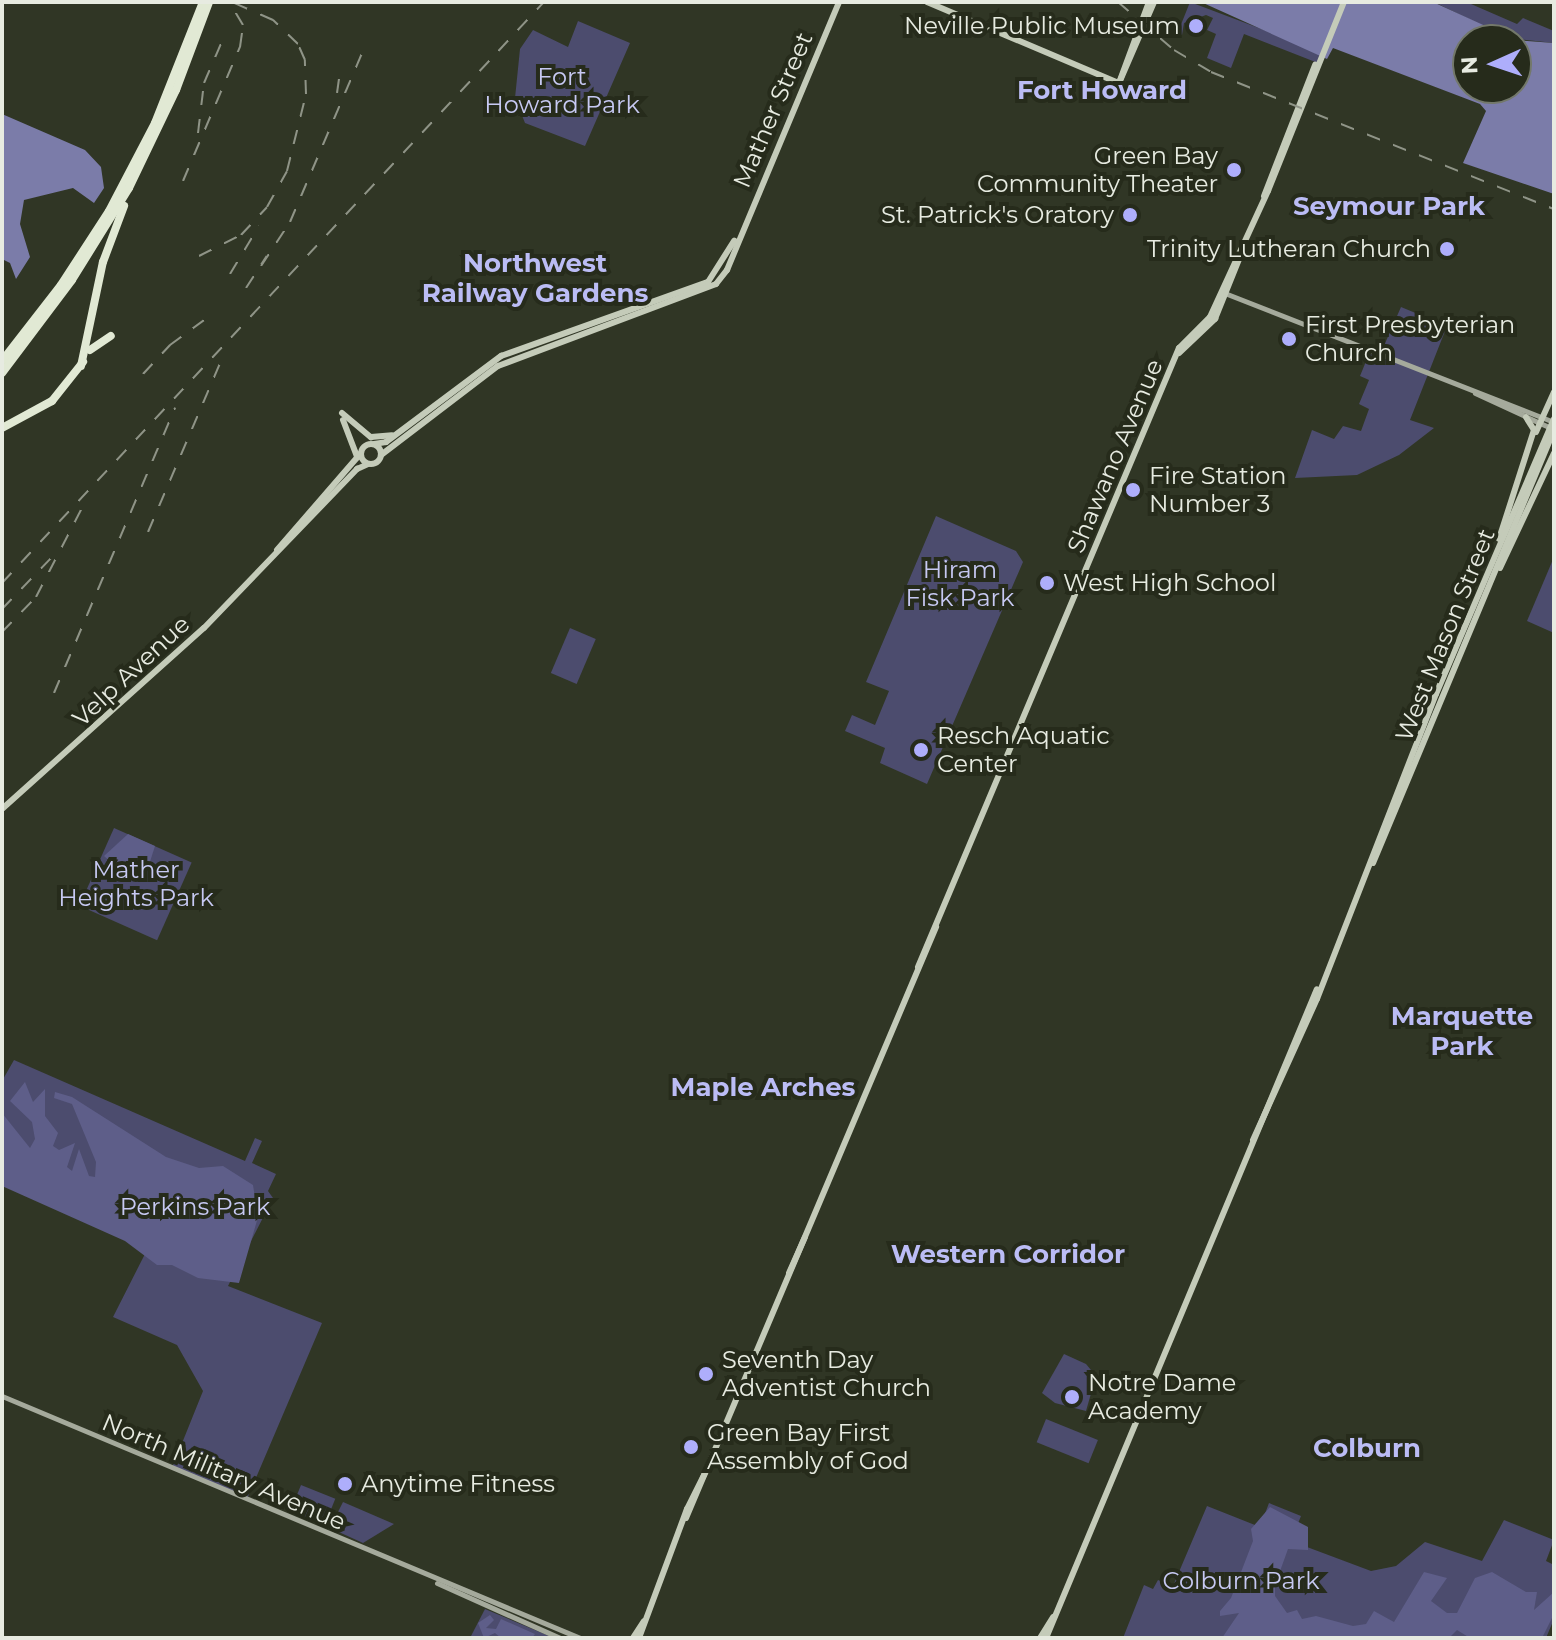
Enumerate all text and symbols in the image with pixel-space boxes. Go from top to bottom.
place label: Neville Public Museum [904,12,1180,40]
marker: Neville Public Museum [1187,17,1205,35]
north arrow [1452,24,1532,104]
street label: Mather Street [727,28,819,192]
text: N [1456,56,1483,75]
park label: Fort Howard Park [484,63,640,119]
district label: Fort Howard [1017,75,1187,107]
place label: Green Bay Community Theater [977,142,1218,198]
marker: Green Bay Community Theater [1225,161,1243,179]
district label: Seymour Park [1293,191,1485,223]
place label: St. Patrick's Oratory [881,201,1114,229]
marker: St. Patrick's Oratory [1121,206,1139,224]
place label: Trinity Lutheran Church [1147,235,1431,263]
marker: Trinity Lutheran Church [1438,240,1456,258]
district label: Northwest Railway Gardens [422,248,648,310]
place label: First Presbyterian Church [1305,311,1515,367]
marker: First Presbyterian Church [1280,330,1298,348]
street label: Shawano Avenue [1061,355,1169,557]
place label: Fire Station Number 3 [1149,462,1286,518]
marker: Fire Station Number 3 [1124,481,1142,499]
street label: West Mason Street [1389,525,1501,745]
park label: Hiram Fisk Park [906,556,1014,612]
place label: West High School [1063,569,1276,597]
marker: West High School [1038,574,1056,592]
street label: Velp Avenue [67,609,195,733]
place label: Resch Aquatic Center [937,722,1110,778]
marker: Resch Aquatic Center [912,741,930,759]
park label: Mather Heights Park [58,856,214,912]
district label: Marquette Park [1391,1001,1533,1062]
district label: Maple Arches [671,1072,855,1104]
park label: Perkins Park [120,1193,270,1221]
district label: Western Corridor [891,1239,1125,1271]
place label: Seventh Day Adventist Church [722,1346,931,1402]
marker: Seventh Day Adventist Church [697,1365,715,1383]
place label: Notre Dame Academy [1088,1369,1236,1425]
marker: Notre Dame Academy [1063,1388,1081,1406]
street label: North Military Avenue [98,1408,350,1536]
place label: Green Bay First Assembly of God [707,1419,909,1475]
district label: Colburn [1313,1433,1421,1465]
marker: Green Bay First Assembly of God [682,1438,700,1456]
place label: Anytime Fitness [361,1470,555,1498]
marker: Anytime Fitness [336,1475,354,1493]
park label: Colburn Park [1162,1567,1320,1595]

